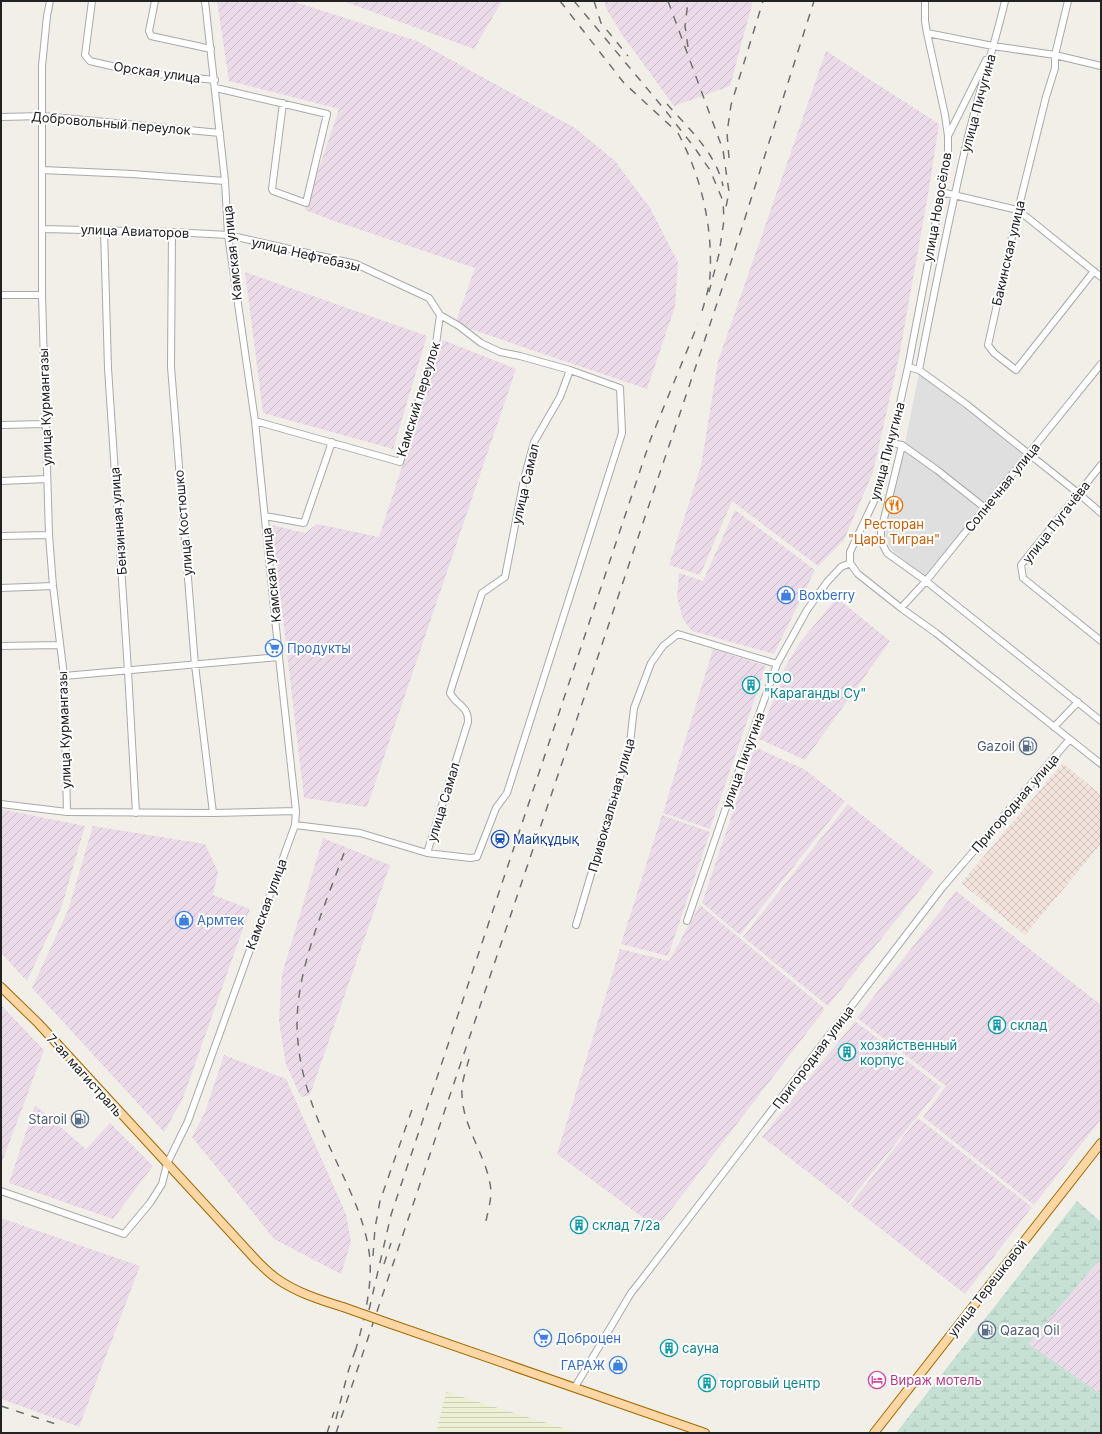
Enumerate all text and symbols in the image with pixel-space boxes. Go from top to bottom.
street label: улица Пичугина [957,52,999,154]
street label: Орская улица [113,58,201,86]
street label: Добровольный переулок [31,108,191,138]
street label: улица Новосёлов [919,151,955,263]
street label: Бакинская улица [988,199,1028,307]
street label: Камская улица [219,205,245,301]
street label: улица Авиаторов [80,221,190,241]
street label: улица Нефтебазы [250,234,362,274]
street label: Камский переулок [393,340,443,458]
street label: улица Курмангазы [35,348,55,466]
street label: улица Пичугина [866,400,908,502]
street label: Солнечная улица [961,439,1043,535]
street label: улица Самал [508,442,542,526]
street label: Бензинная улица [106,466,130,576]
street label: улица Костюшко [170,469,196,577]
street label: улица Пугачёва [1019,478,1093,566]
restaurant icon: Ресторан "Царь Тигран" [884,495,904,515]
place label: Ресторан "Царь Тигран" [848,516,940,547]
street label: Камская улица [258,527,284,623]
shop icon: Boxberry [776,585,796,605]
place label: Boxberry [799,587,855,603]
supermarket icon: Продукты [264,638,284,658]
place label: Продукты [287,640,351,656]
place label: ТОО "Караганды Су" [764,670,866,701]
street label: улица Курмангазы [54,671,74,789]
building icon: ТОО "Караганды Су" [741,675,761,695]
street label: улица Пичугина [718,710,768,810]
street label: Привокзальная улица [584,736,638,874]
fuel station icon: Gazoil [1018,736,1038,756]
place label: Gazoil [977,738,1015,754]
street label: Пригородная улица [968,750,1062,856]
street label: улица Самал [423,760,463,844]
station icon: Майқұдық [490,829,510,849]
place label: Майқұдық [513,831,579,847]
street label: Камская улица [242,856,290,952]
shop icon: Армтек [174,910,194,930]
place label: Армтек [197,912,244,928]
street label: Пригородная улица [769,1002,857,1112]
building icon: склад [987,1015,1007,1035]
place label: склад [1010,1017,1047,1033]
street label: 7-ая магистраль [44,1030,126,1120]
place label: хозяйственный корпус [860,1037,957,1068]
building icon: хозяйственный корпус [837,1042,857,1062]
fuel station icon: Staroil [70,1109,90,1129]
place label: Staroil [28,1111,67,1127]
building icon: склад 7/2а [569,1215,589,1235]
place label: склад 7/2а [592,1217,660,1233]
street label: улица Терешковой [944,1236,1030,1340]
fuel station icon: Qazaq Oil [977,1320,997,1340]
place label: Qazaq Oil [1000,1322,1060,1338]
supermarket icon: Доброцен [533,1328,553,1348]
place label: Доброцен [556,1330,621,1346]
building icon: сауна [659,1338,679,1358]
place label: сауна [682,1340,719,1356]
shop icon: ГАРАЖ [608,1355,628,1375]
place label: ГАРАЖ [561,1357,606,1373]
hotel icon: Вираж мотель [867,1370,887,1390]
place label: Вираж мотель [890,1372,982,1388]
building icon: торговый центр [697,1373,717,1393]
place label: торговый центр [720,1375,820,1391]

